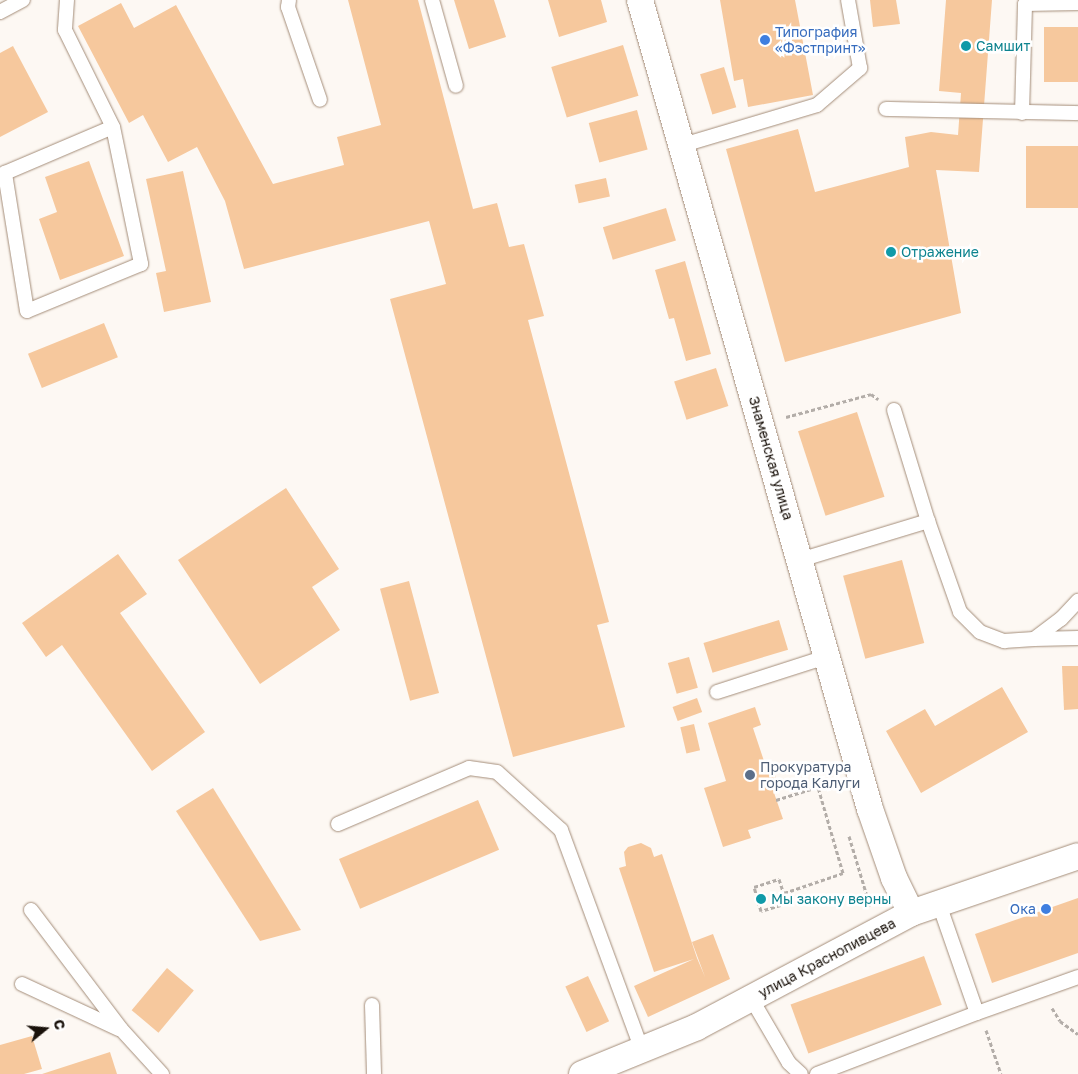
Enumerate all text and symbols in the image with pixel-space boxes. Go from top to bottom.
place label: Типография «Фэстпринт» [775,24,866,56]
marker: Типография «Фэстпринт» [759,34,771,46]
place label: Самшит [976,38,1030,54]
marker: Самшит [960,40,972,52]
place label: Отражение [901,244,979,260]
marker: Отражение [885,246,897,258]
street label: Знаменская улица [745,394,797,522]
place label: Прокуратура города Калуги [760,759,860,792]
marker: Прокуратура города Калуги [744,769,756,781]
place label: Мы закону верны [771,891,891,907]
marker: Мы закону верны [755,893,767,905]
place label: Ока [1010,901,1036,917]
marker: Ока [1040,903,1052,915]
street label: улица Краснопивцева [756,915,898,1001]
north arrow [20,1004,70,1054]
text: С [50,1017,69,1032]

